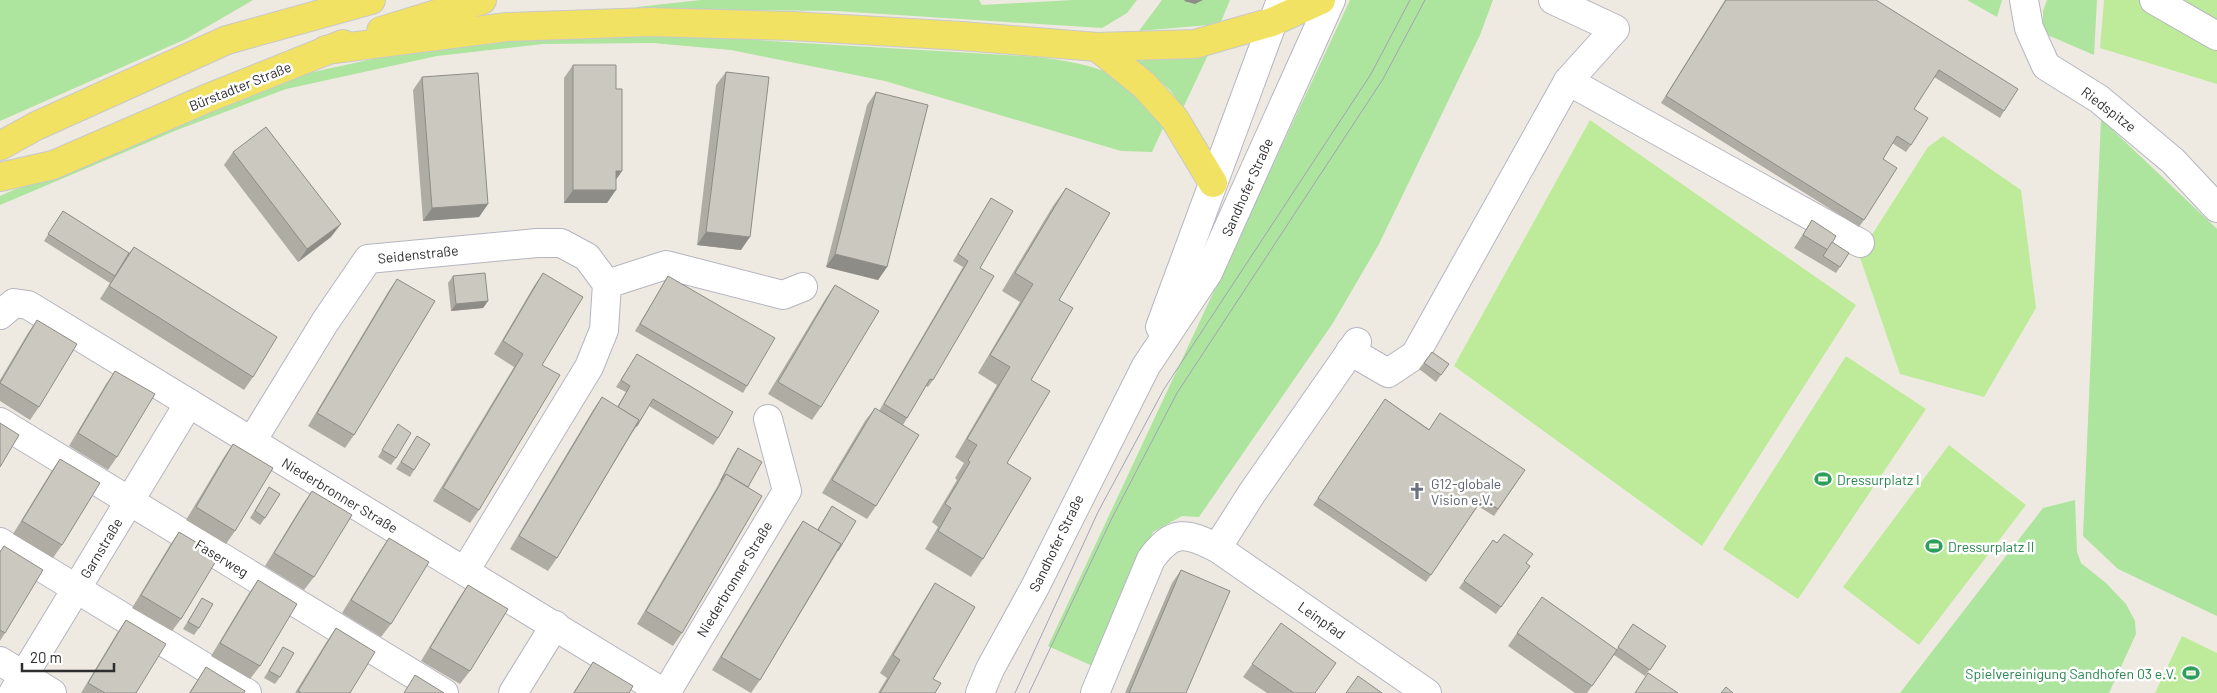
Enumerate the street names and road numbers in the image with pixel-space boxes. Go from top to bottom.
street label: Bürstadter Straße [186,58,294,114]
street label: Riedspitze [2078,83,2140,135]
street label: Sandhofer Straße [1218,135,1276,239]
street label: Seidenstraße [377,241,459,267]
street label: Niederbronner Straße [279,454,401,536]
street label: Sandhofer Straße [1025,492,1087,594]
street label: Garnstraße [76,515,126,581]
street label: Niederbronner Straße [693,518,775,640]
street label: Faserweg [192,535,252,581]
street label: Leinpfad [1295,598,1349,642]

